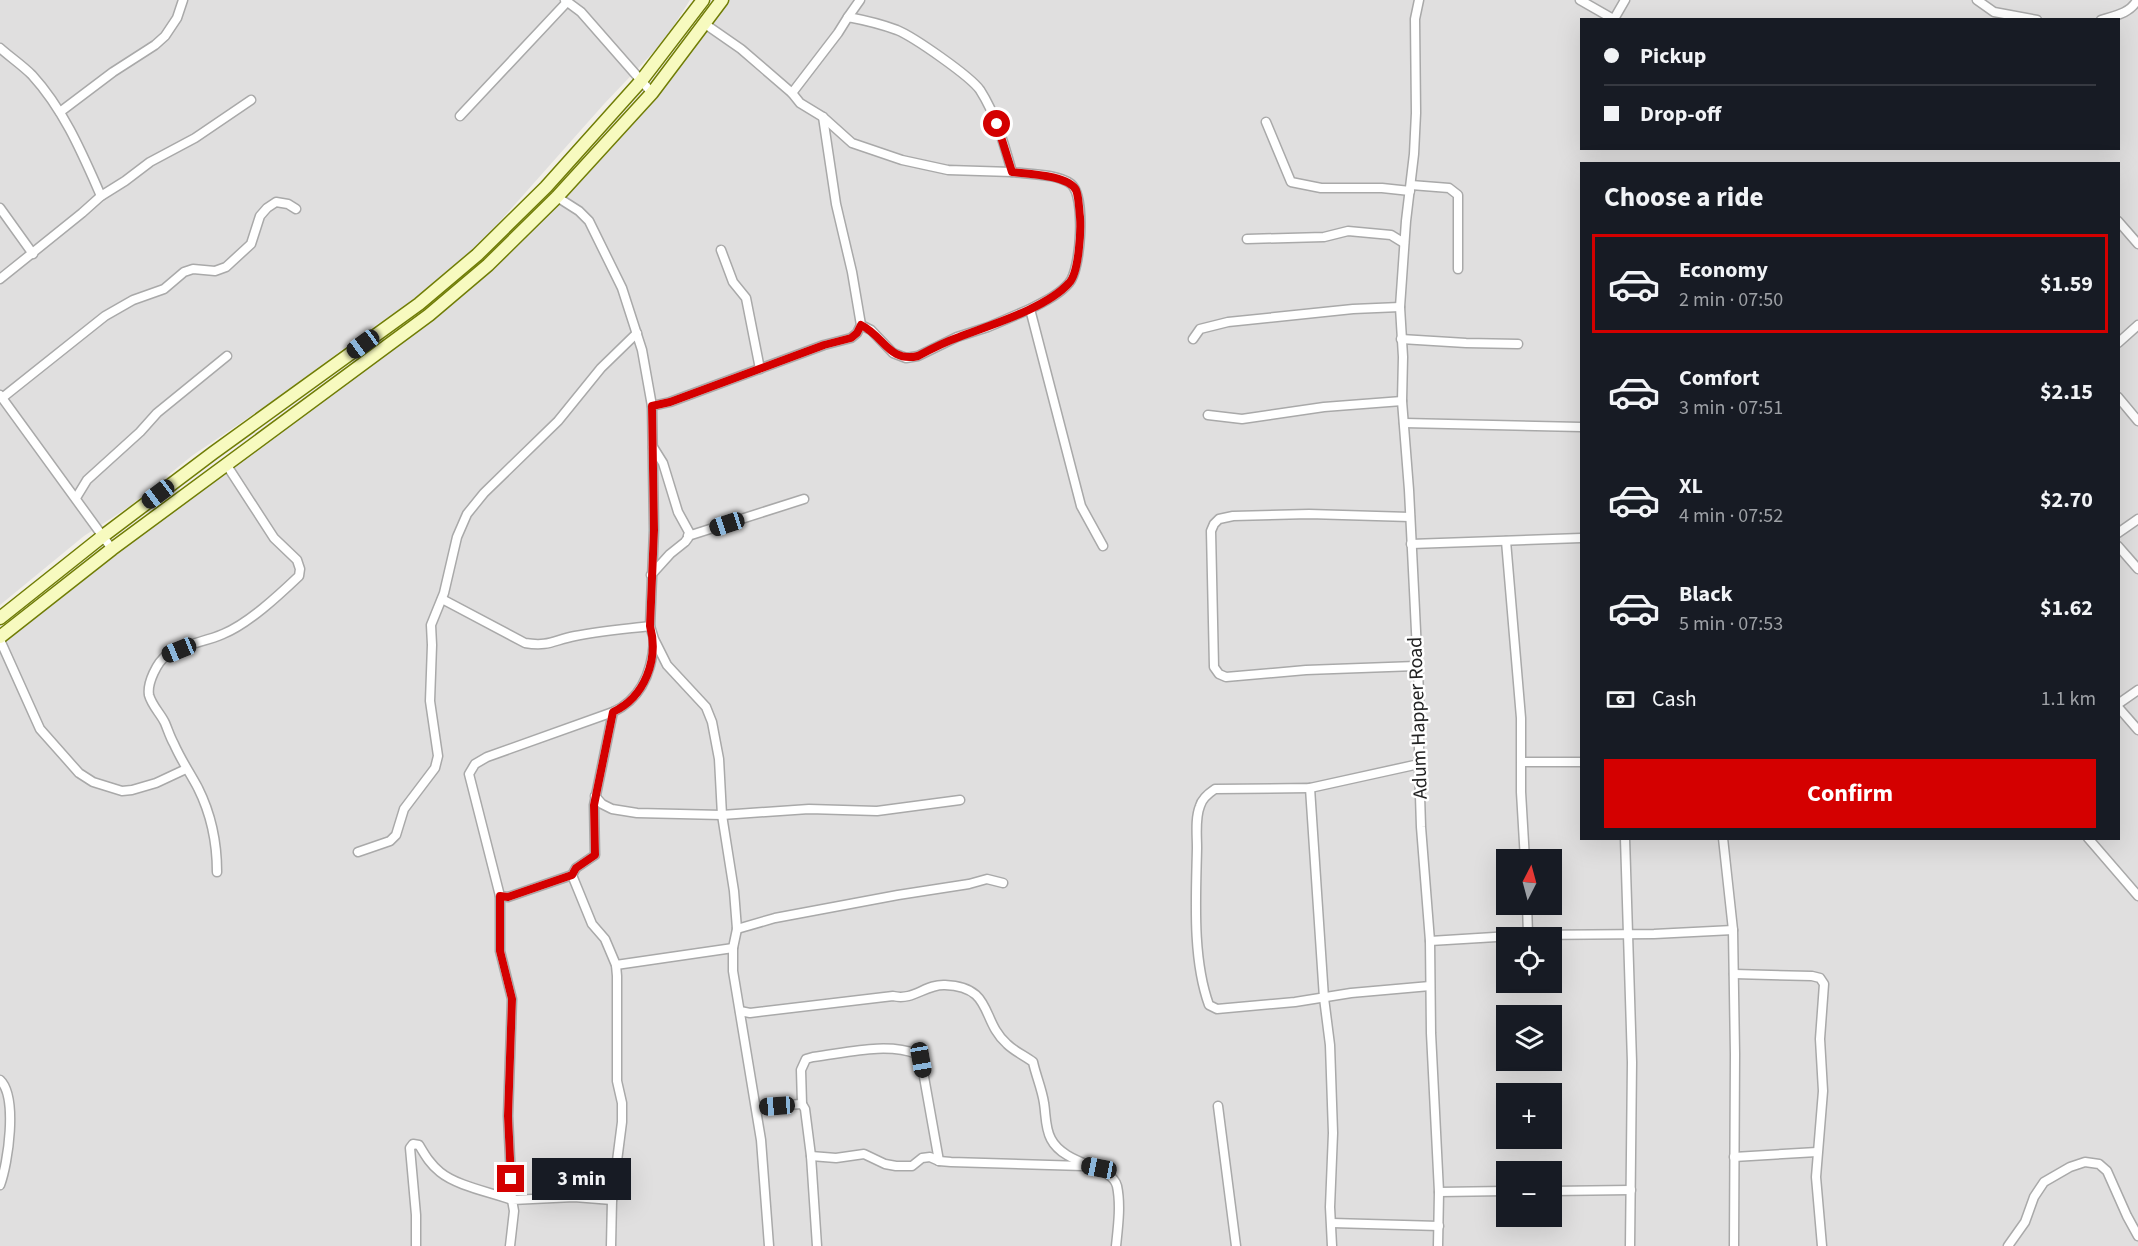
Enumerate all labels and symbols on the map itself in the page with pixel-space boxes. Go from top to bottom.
route start [983,110,1010,137]
car [343,326,383,362]
car [138,476,178,512]
car [707,510,747,538]
car [159,635,199,665]
street label: Adum Happer Road [1401,636,1435,800]
north arrow [1496,849,1562,915]
car [909,1041,933,1079]
car [758,1096,796,1116]
car [1080,1156,1118,1180]
callout: 3 min [532,1158,631,1200]
route end [497,1165,524,1192]

